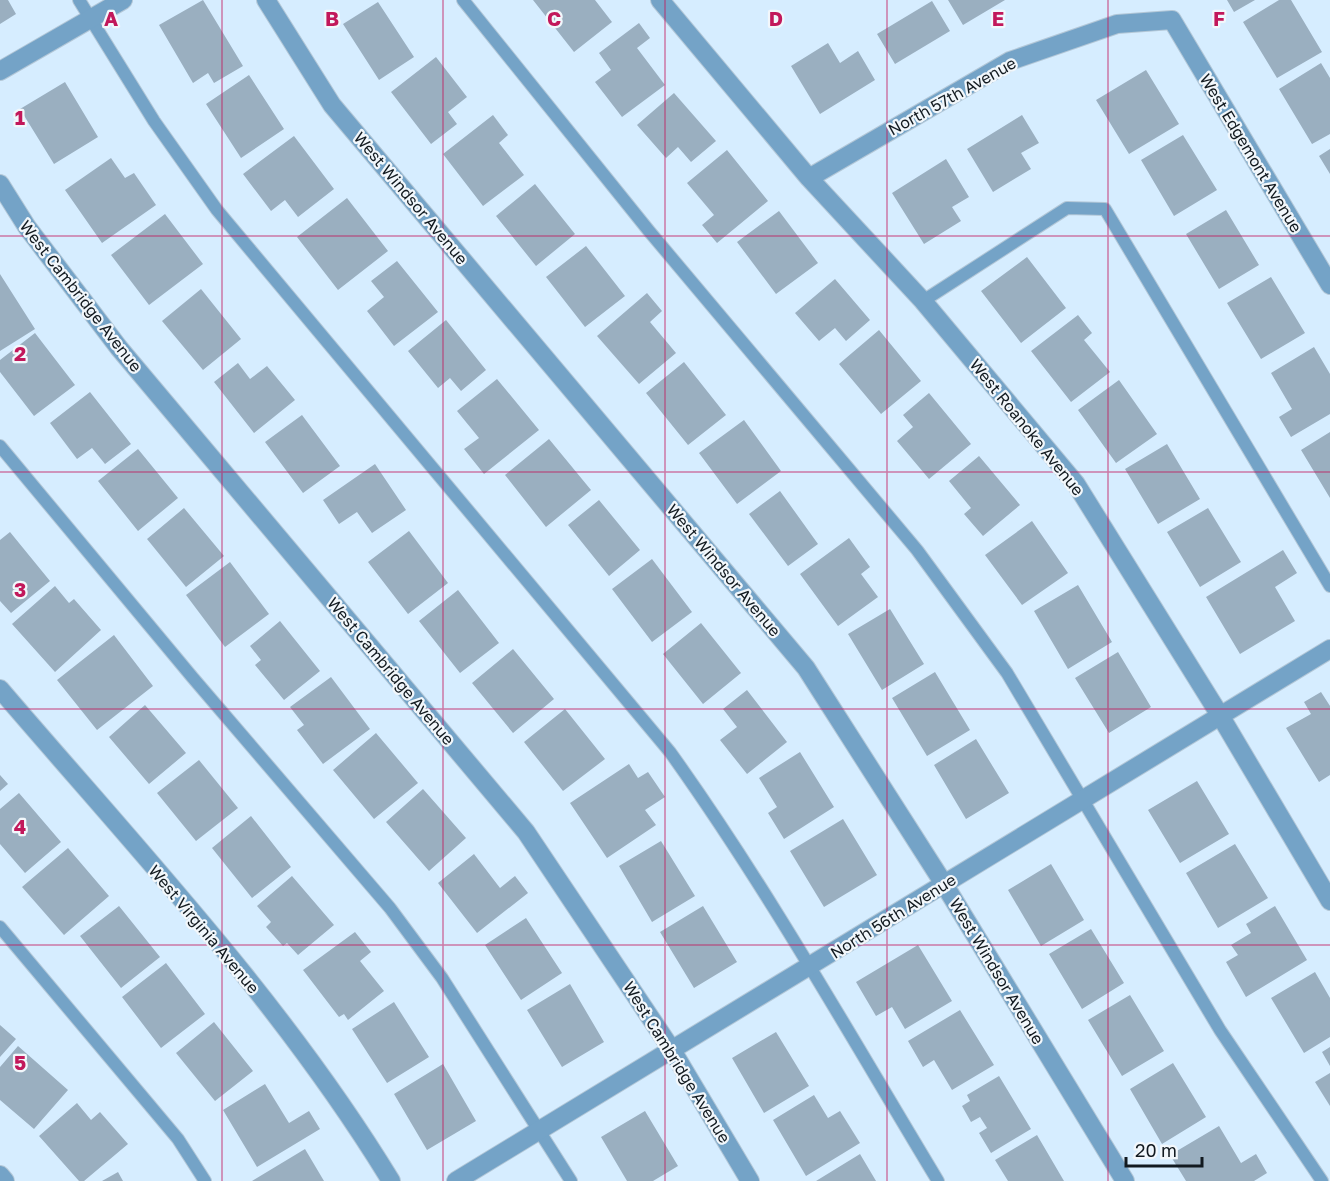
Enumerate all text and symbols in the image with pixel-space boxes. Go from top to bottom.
text: A [104,6,118,30]
text: B [325,6,339,30]
text: C [547,6,561,30]
text: D [769,6,783,30]
text: E [992,6,1004,30]
text: F [1213,6,1225,30]
street label: North 57th Avenue [885,53,1019,139]
street label: West Edgemont Avenue [1196,70,1306,236]
text: 1 [15,105,25,129]
street label: West Windsor Avenue [350,128,472,268]
street label: West Cambridge Avenue [16,216,146,376]
text: 2 [14,341,26,365]
street label: West Roanoke Avenue [966,355,1088,499]
street label: West Windsor Avenue [663,500,785,640]
text: 3 [14,577,26,601]
street label: West Cambridge Avenue [323,593,459,749]
text: 4 [14,814,26,838]
street label: West Virginia Avenue [144,861,264,997]
street label: North 56th Avenue [827,869,959,963]
street label: West Windsor Avenue [945,894,1049,1048]
street label: West Cambridge Avenue [619,978,735,1146]
text: 5 [14,1050,26,1074]
scale bar [1126,1130,1202,1168]
text: 20 m [1135,1139,1177,1161]

